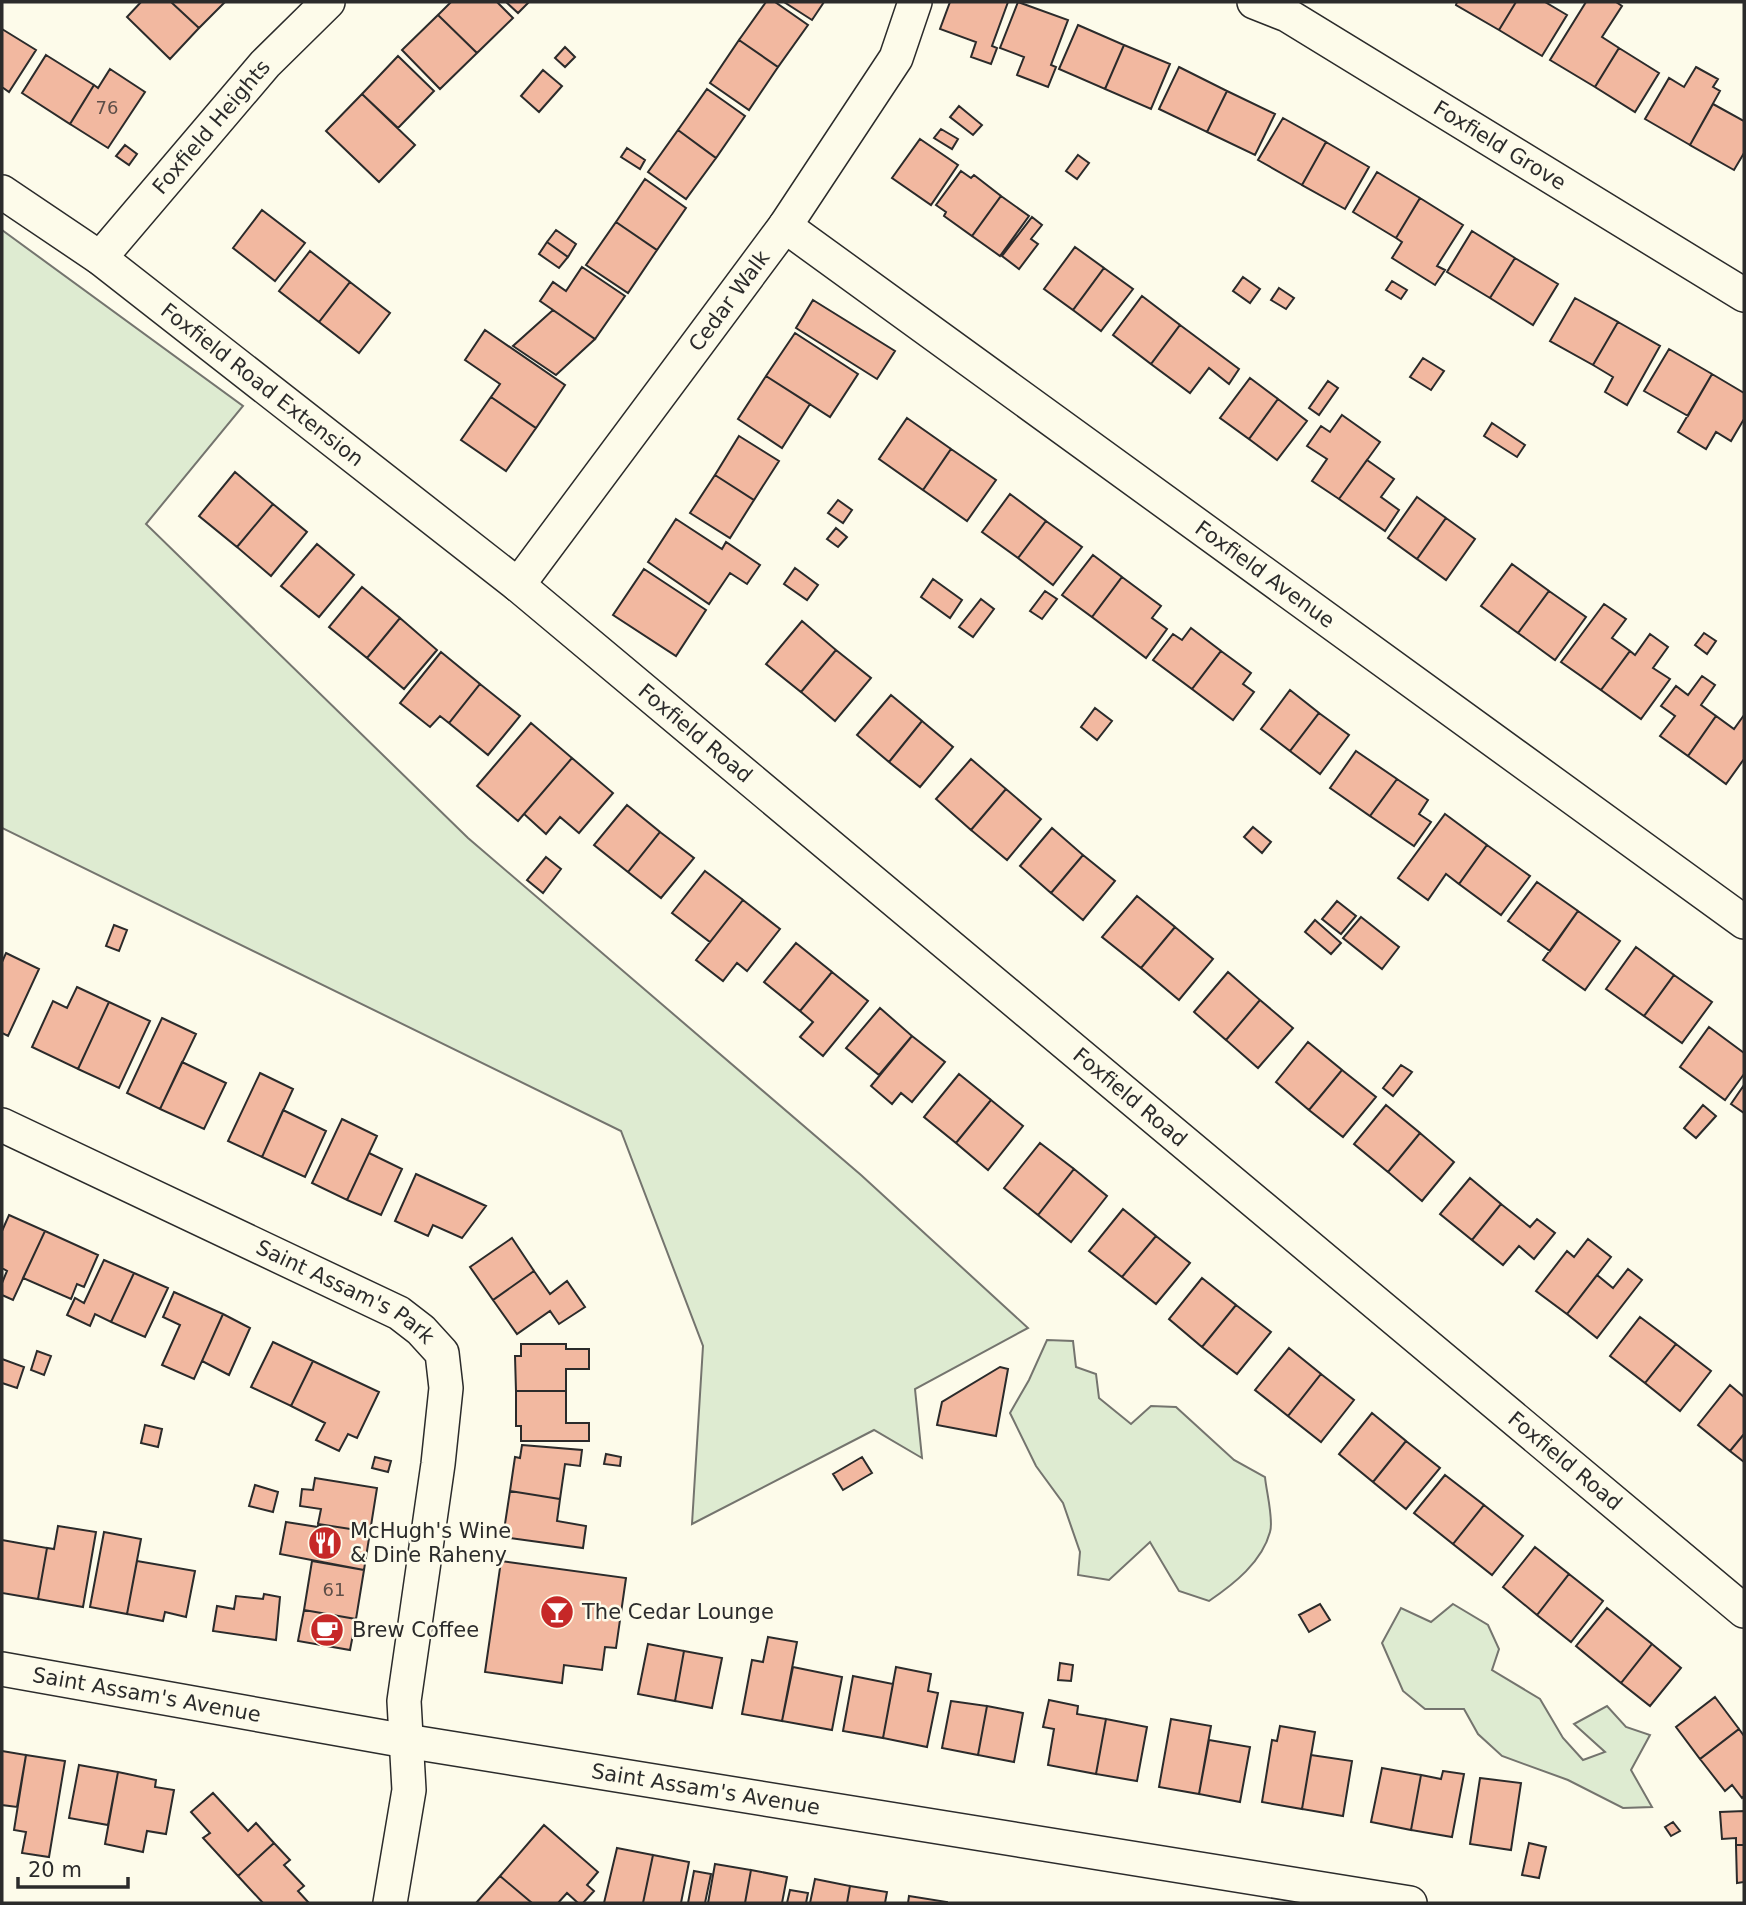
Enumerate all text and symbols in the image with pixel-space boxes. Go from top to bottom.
street label: Foxfield Heights [148,55,275,199]
street label: Foxfield Grove [1429,96,1570,195]
house number: 76 [96,97,118,118]
street label: Cedar Walk [684,245,775,356]
street label: Foxfield Road Extension [156,298,368,471]
street label: Foxfield Avenue [1191,516,1339,633]
street label: Foxfield Road [634,679,757,788]
street label: Foxfield Road [1068,1043,1192,1152]
street label: Saint Assam's Park [252,1235,440,1349]
street label: Foxfield Road [1503,1407,1627,1515]
place label: McHugh's Wine & Dine Raheny [350,1519,511,1567]
restaurant icon: McHugh's Wine & Dine Raheny [306,1524,344,1562]
house number: 61 [323,1579,345,1600]
bar icon: The Cedar Lounge [538,1593,576,1631]
place label: The Cedar Lounge [581,1600,774,1624]
cafe icon: Brew Coffee [308,1611,346,1649]
place label: Brew Coffee [352,1618,479,1642]
street label: Saint Assam's Avenue [31,1663,263,1727]
street label: Saint Assam's Avenue [590,1759,822,1820]
scale bar [18,1846,128,1890]
text: 20 m [28,1858,82,1882]

